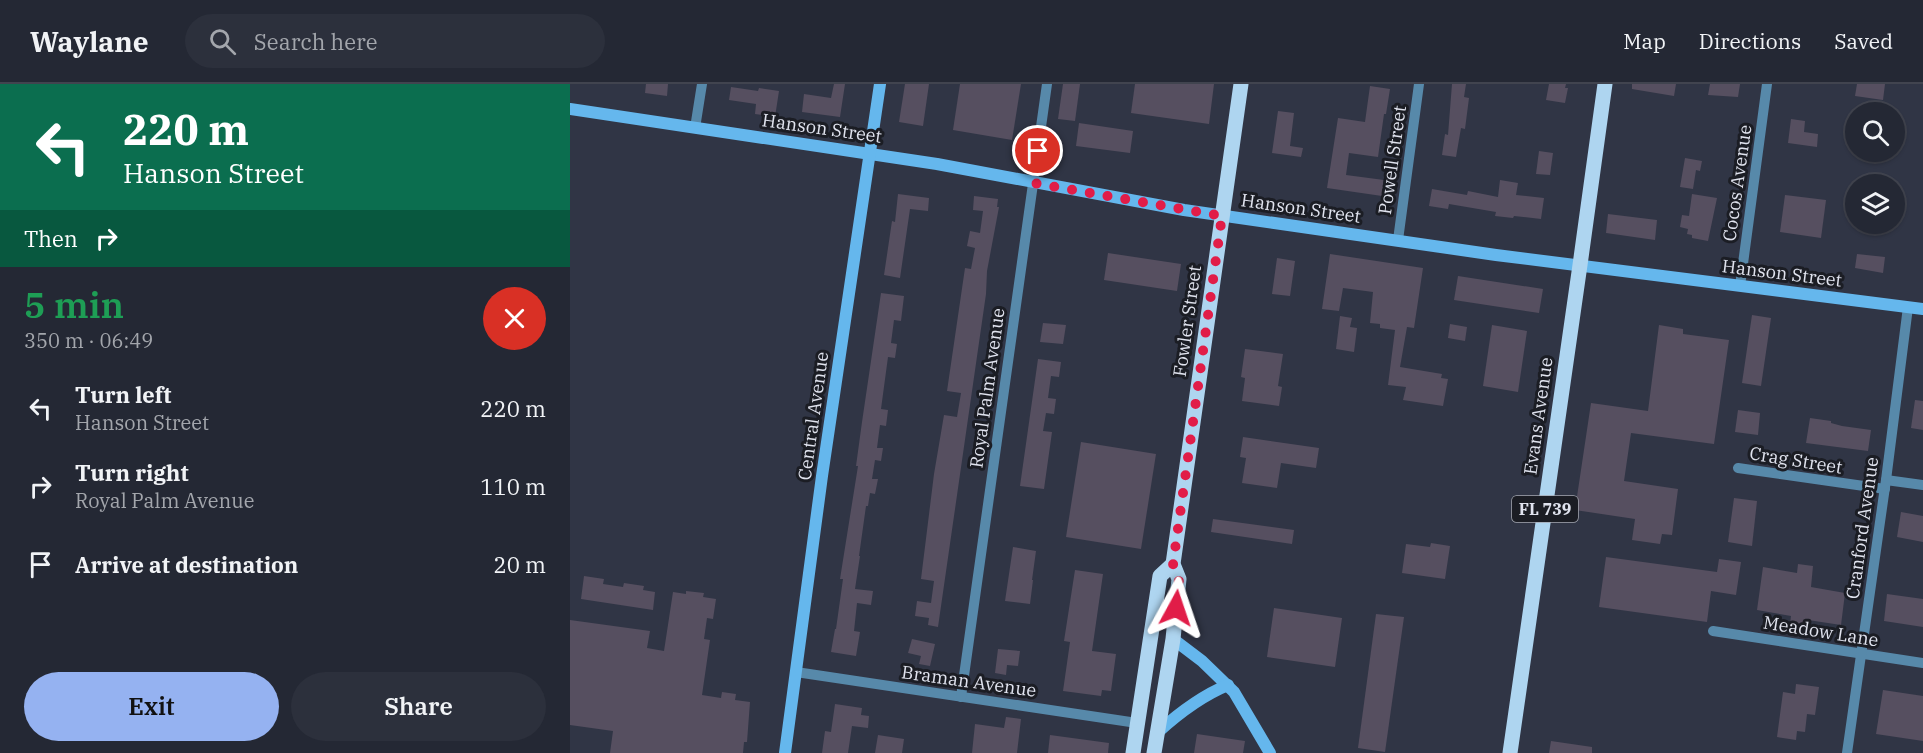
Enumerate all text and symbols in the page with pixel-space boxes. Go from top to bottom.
search box [185,14,605,68]
text: Waylane [30,23,149,60]
icon: search [206,25,239,58]
text: Search here [254,27,378,56]
text: Map [1623,27,1666,55]
text: Directions [1699,27,1801,55]
text: Saved [1834,27,1893,55]
text: 220 m [123,102,249,157]
map controls [1845,102,1905,234]
button: search [1845,102,1905,162]
street label: Powell Street [1373,104,1411,216]
icon: left [24,108,102,186]
street label: Hanson Street [761,108,883,148]
street label: Cocos Avenue [1717,123,1757,243]
pin [1012,125,1063,176]
icon: arrive [1021,134,1054,167]
text: Hanson Street [123,155,304,190]
button: layers [1845,174,1905,234]
street label: Hanson Street [1240,188,1362,228]
icon: right [90,222,123,255]
text: Then [24,224,78,253]
street label: Hanson Street [1721,254,1843,292]
street label: Fowler Street [1168,264,1206,378]
text: 5 min [24,281,124,328]
button: close [483,287,546,350]
street label: Royal Palm Avenue [964,306,1010,470]
text: 350 m · 06:49 [24,327,153,354]
street label: Central Avenue [793,350,833,482]
street label: Evans Avenue [1518,356,1558,476]
text: Turn left [75,380,171,409]
icon: left [24,392,57,425]
text: 220 m [480,394,546,423]
text: Hanson Street [75,409,209,436]
street label: Crag Street [1748,441,1844,479]
street label: Cranford Avenue [1841,455,1883,601]
text: Turn right [75,458,189,487]
icon: right [24,470,57,503]
text: 110 m [480,472,546,501]
text: Royal Palm Avenue [75,487,254,514]
road number: FL 739 [1512,496,1578,522]
icon: arrive [24,548,57,581]
text: Arrive at destination [75,550,298,579]
text: 20 m [494,550,546,579]
position arrow [1144,576,1208,640]
street label: Meadow Lane [1762,611,1880,651]
street label: Braman Avenue [900,660,1038,702]
button: Exit [24,672,279,741]
button: Share [291,672,546,741]

